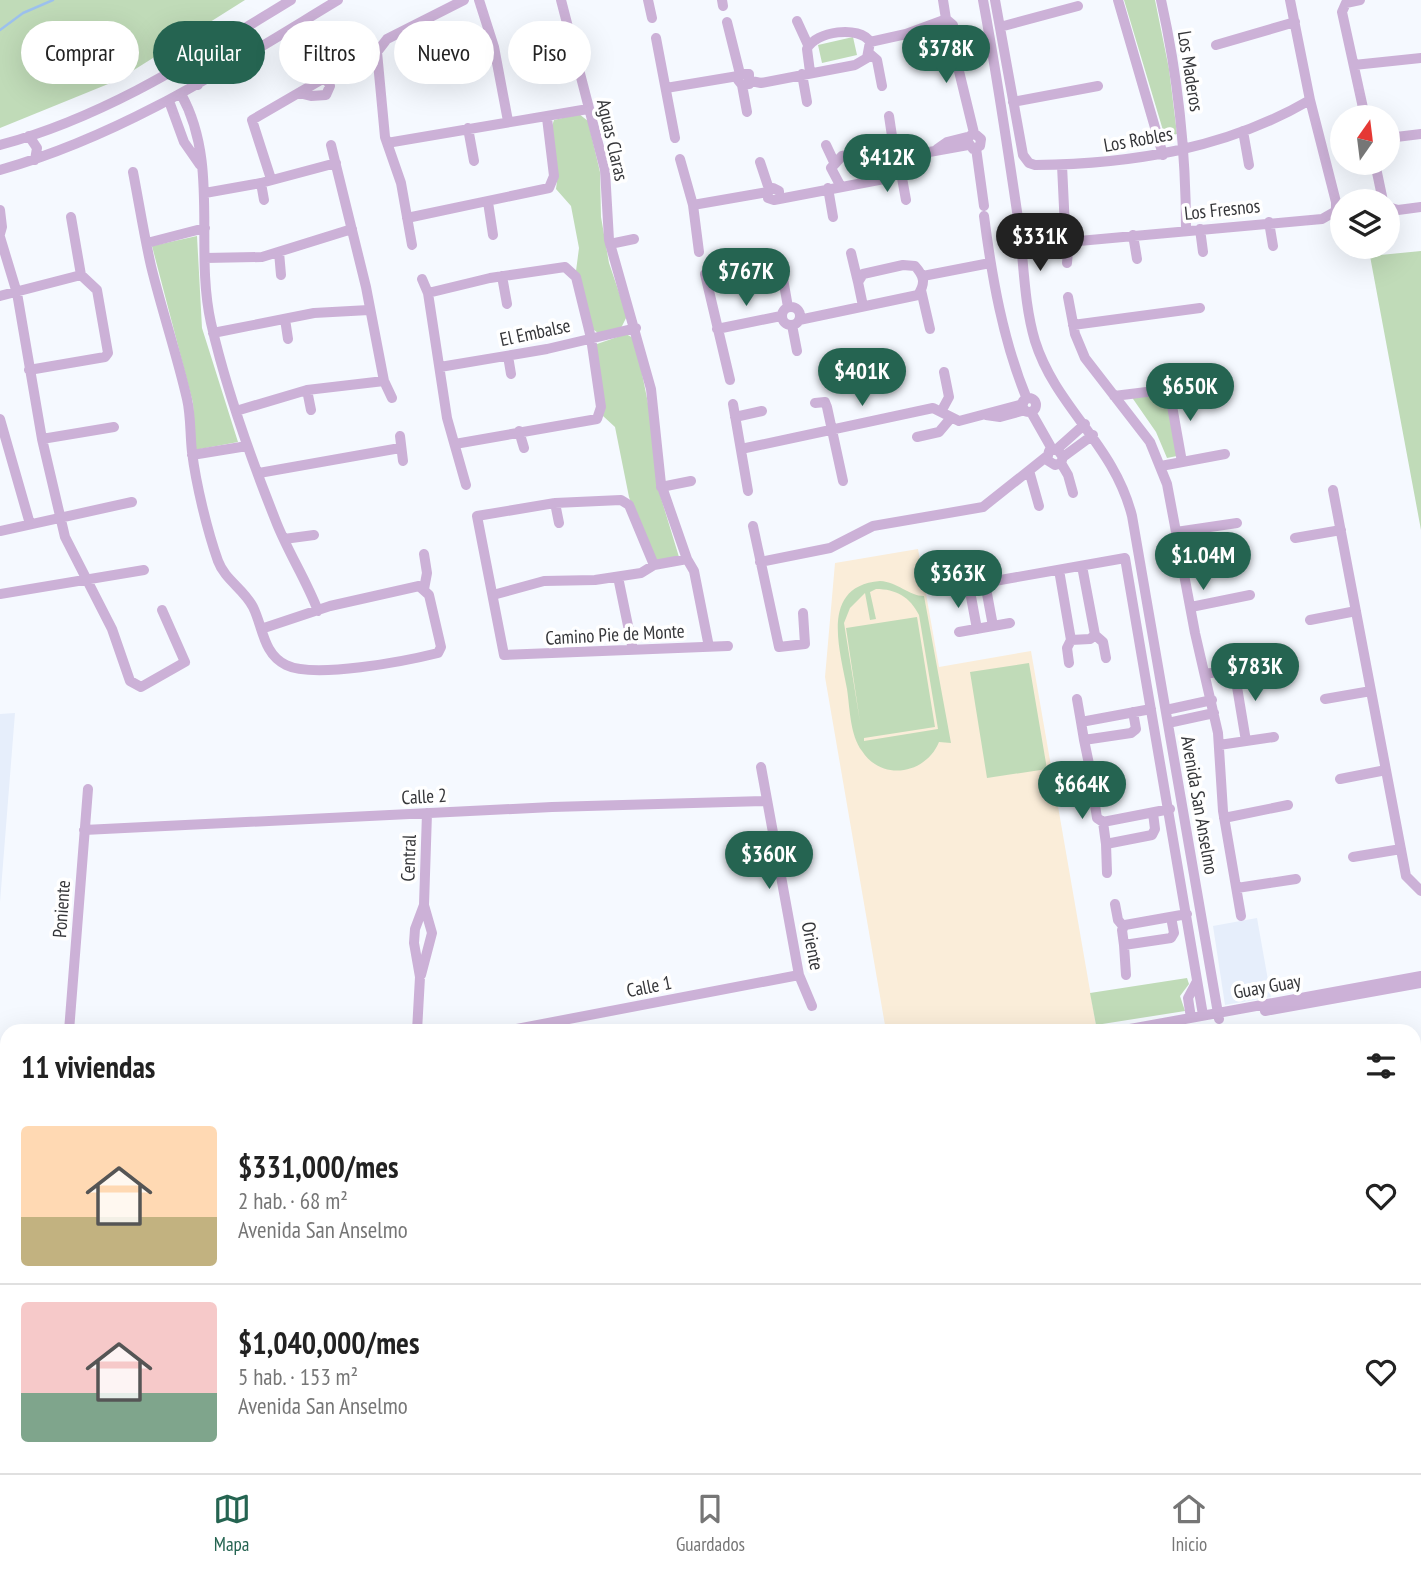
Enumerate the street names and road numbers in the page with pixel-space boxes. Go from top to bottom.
street label: Los Maderos [1173,29,1209,113]
street label: Aguas Claras [592,97,634,183]
street label: Los Robles [1102,121,1174,157]
street label: Los Fresnos [1183,193,1261,225]
street label: El Embalse [497,313,573,351]
street label: Camino Pie de Monte [545,618,685,650]
street label: Avenida San Anselmo [1176,734,1224,876]
street label: Calle 2 [401,783,447,809]
street label: Central [395,834,421,882]
street label: Poniente [47,879,75,939]
street label: Oriente [797,920,829,972]
street label: Guay Guay [1231,968,1303,1004]
street label: Calle 1 [624,970,674,1002]

